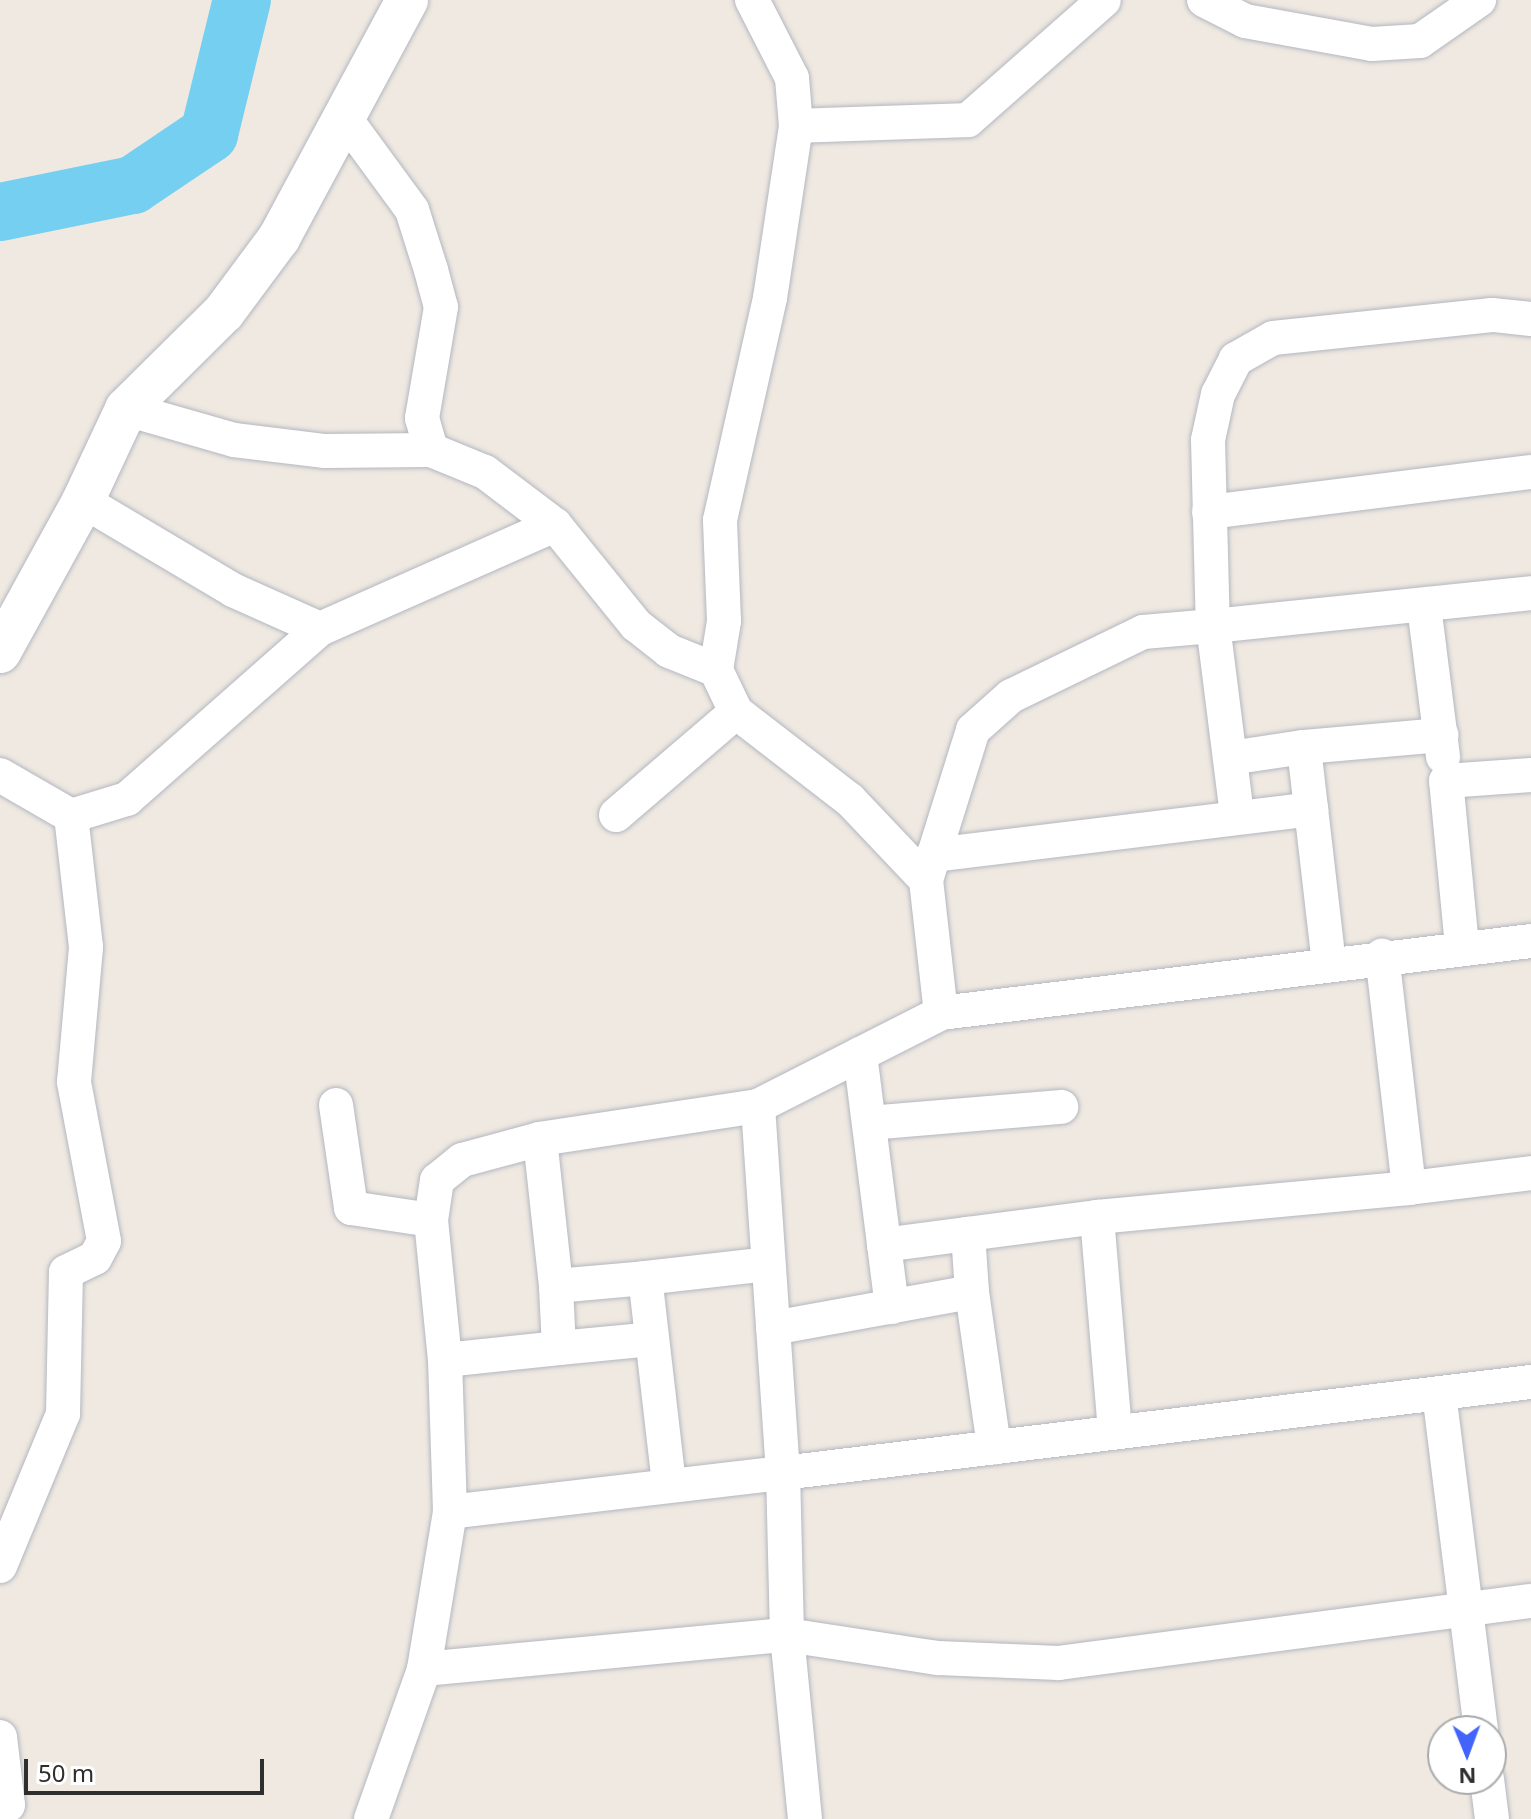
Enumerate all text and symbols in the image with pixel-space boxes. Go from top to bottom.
north arrow [1427,1715,1507,1795]
scale bar [28,1743,268,1793]
text: 50 m [38,1756,94,1789]
text: N [1458,1762,1477,1792]

